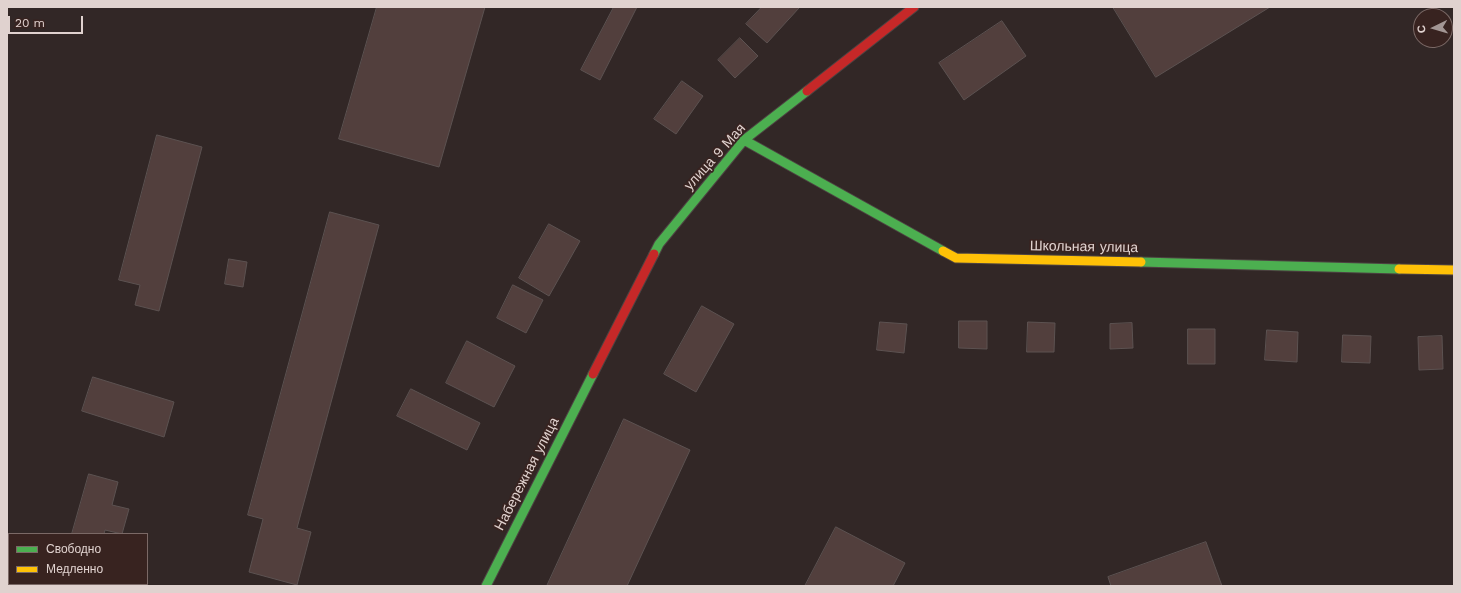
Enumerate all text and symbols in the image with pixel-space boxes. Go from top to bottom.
scale bar [10,8,85,34]
north arrow [1413,8,1453,48]
text: 20 m [15,16,45,30]
text: С [1415,24,1428,34]
street label: улица 9 Мая [681,120,749,194]
street label: Школьная улица [1030,238,1138,256]
street label: Набережная улица [491,415,563,533]
legend [8,533,148,585]
text: Свободно [46,542,101,556]
text: Медленно [46,562,103,576]

